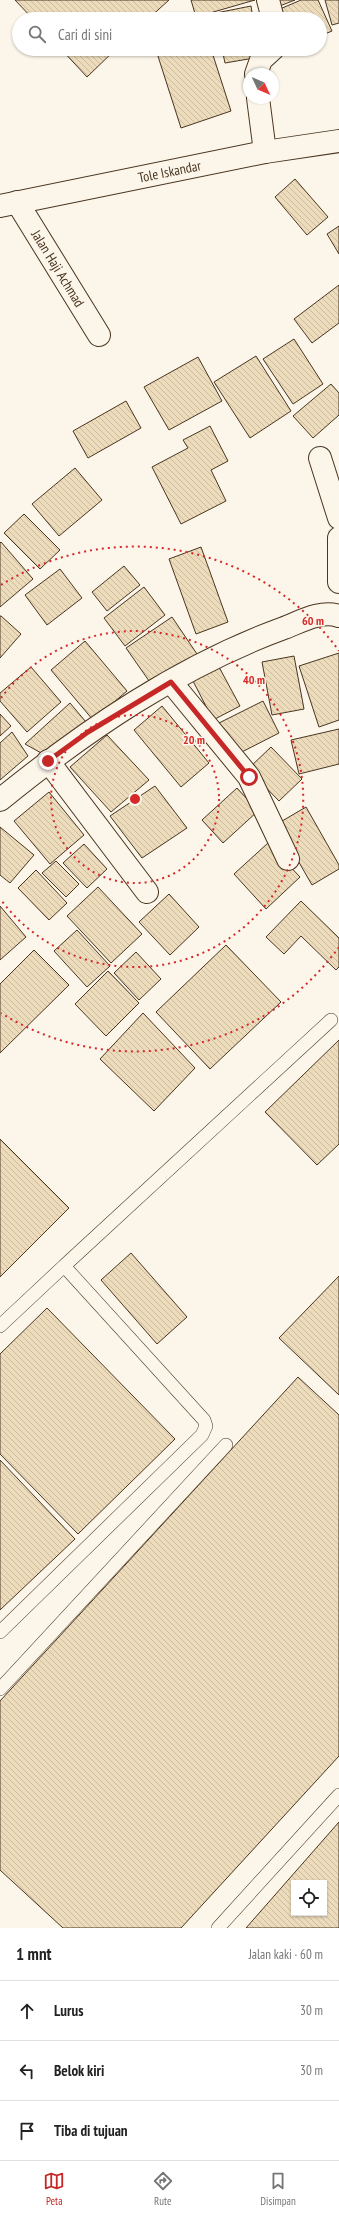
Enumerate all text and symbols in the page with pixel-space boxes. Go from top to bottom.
search box [12,12,327,56]
icon: search [26,23,48,45]
text: Cari di sini [58,25,112,44]
north arrow [243,68,279,104]
street label: Tole Iskandar [137,156,203,187]
street label: Jalan Haji Achmad [27,226,88,310]
text: 60 m [302,613,324,628]
text: 40 m [243,672,265,687]
text: 20 m [183,732,205,747]
route end [39,752,57,770]
route start [240,768,258,786]
centre of rings [128,792,142,806]
map controls [291,1880,327,1916]
button: locate [291,1880,327,1916]
text: 1 mnt [16,1943,51,1965]
text: Jalan kaki · 60 m [249,1946,323,1963]
icon: ahead [16,2000,38,2022]
text: Lurus [54,2001,83,2020]
text: 30 m [300,2002,323,2019]
icon: left [16,2060,38,2082]
text: Belok kiri [54,2061,104,2080]
text: 30 m [300,2062,323,2079]
icon: arrive [16,2120,38,2142]
text: Tiba di tujuan [54,2121,128,2140]
tab: Peta [43,2170,65,2208]
tab: Rute [152,2170,174,2208]
tab: Disimpan [260,2170,296,2208]

